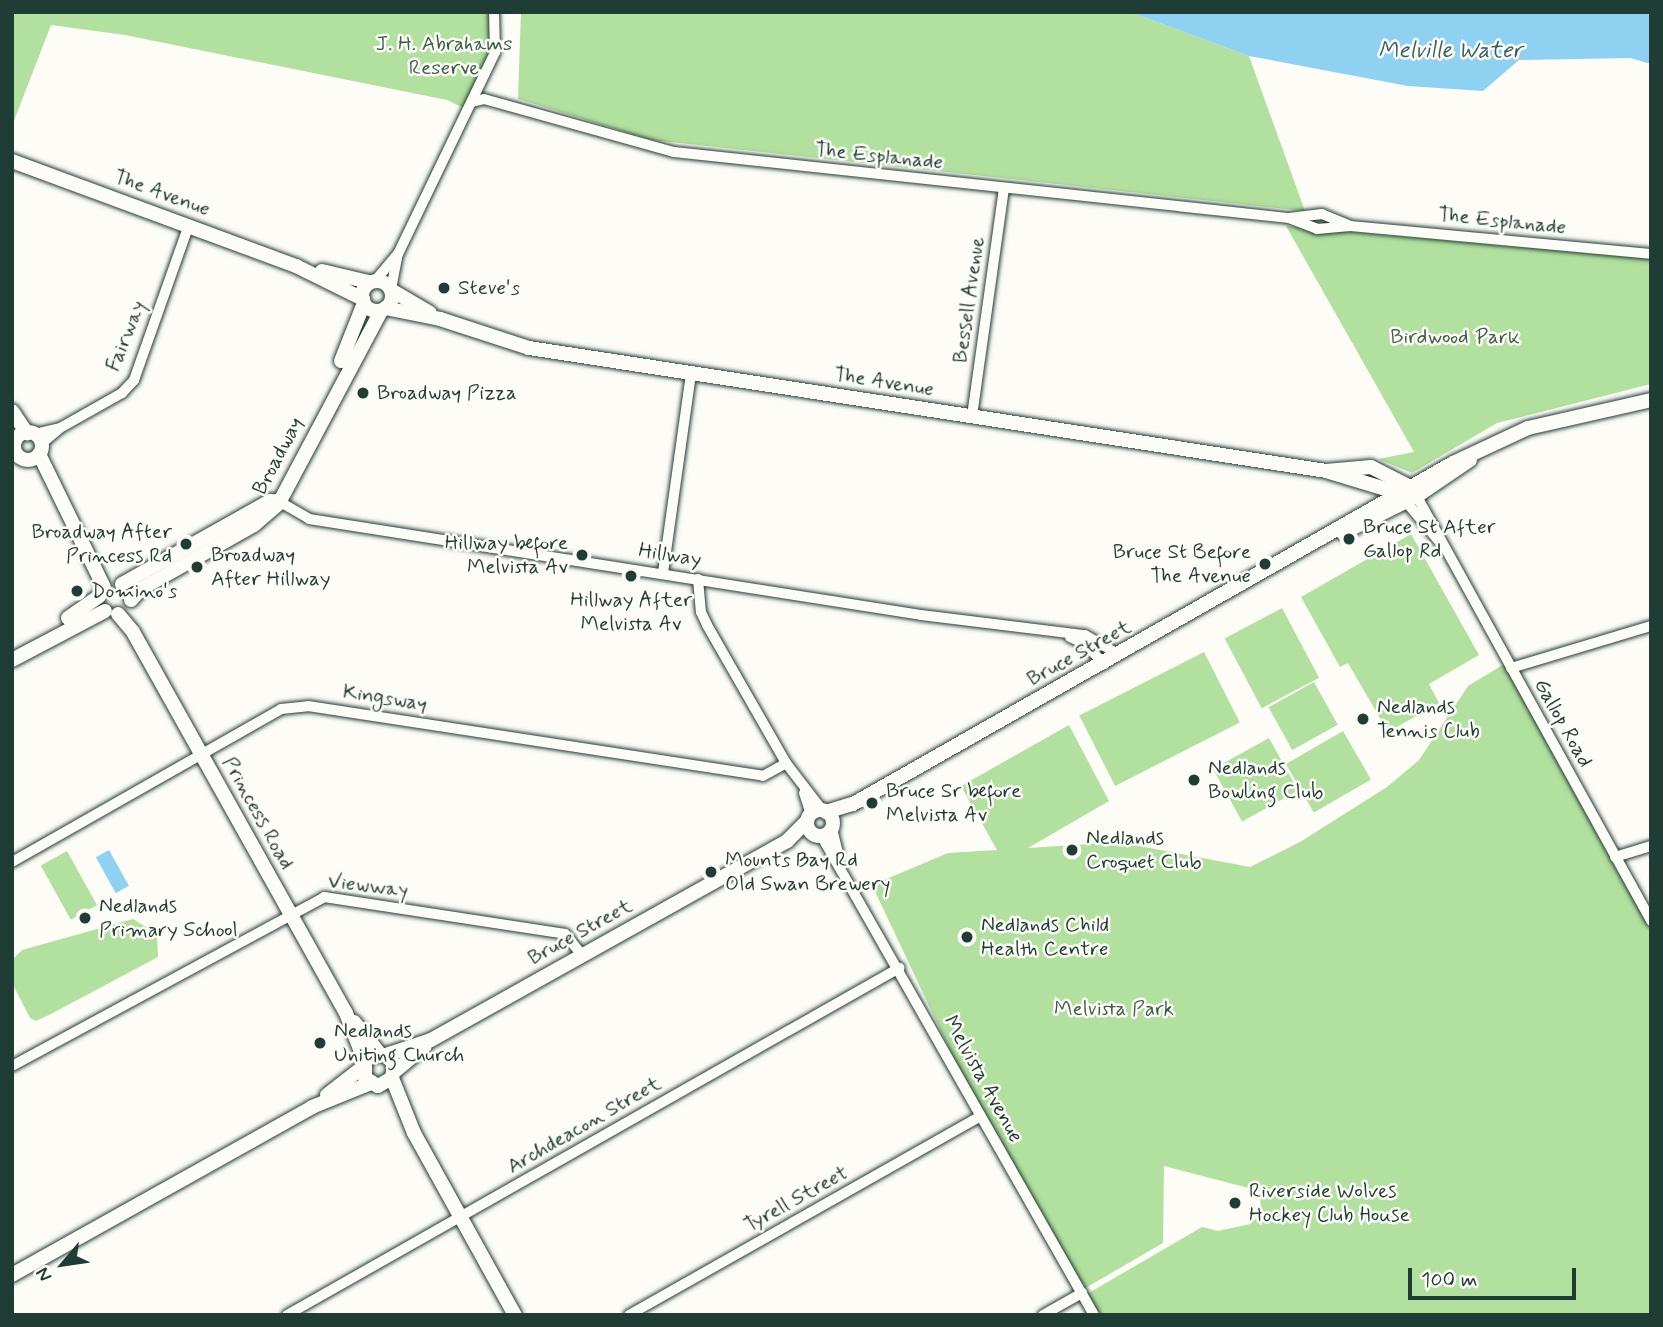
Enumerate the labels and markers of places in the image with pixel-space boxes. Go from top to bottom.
place label: Steve's [458,275,520,301]
marker: Steve's [436,280,452,296]
place label: Broadway Pizza [377,380,515,406]
marker: Broadway Pizza [355,385,371,401]
place label: Bruce St After Gallop Rd [1363,514,1493,564]
place label: Broadway After Princess Rd [32,519,172,569]
place label: Hillway before Melvista Av [445,530,568,580]
marker: Bruce St After Gallop Rd [1341,531,1357,547]
marker: Broadway After Princess Rd [178,536,194,552]
place label: Bruce St Before The Avenue [1113,539,1251,589]
place label: Broadway After Hillway [211,542,330,592]
marker: Hillway before Melvista Av [574,547,590,563]
marker: Bruce St Before The Avenue [1257,556,1273,572]
marker: Broadway After Hillway [189,559,205,575]
marker: Hillway After Melvista Av [623,568,639,584]
place label: Domino's [91,578,177,604]
marker: Domino's [69,583,85,599]
place label: Hillway After Melvista Av [572,587,690,637]
place label: Nedlands Tennis Club [1377,694,1484,744]
marker: Nedlands Tennis Club [1355,711,1371,727]
place label: Nedlands Bowling Club [1208,755,1324,805]
marker: Nedlands Bowling Club [1186,772,1202,788]
place label: Bruce Sr before Melvista Av [886,778,1021,828]
marker: Bruce Sr before Melvista Av [864,795,880,811]
place label: Nedlands Croquet Club [1086,825,1202,875]
marker: Nedlands Croquet Club [1064,842,1080,858]
place label: Mounts Bay Rd Old Swan Brewery [725,847,895,897]
marker: Mounts Bay Rd Old Swan Brewery [703,864,719,880]
place label: Nedlands Primary School [99,893,238,943]
marker: Nedlands Primary School [77,910,93,926]
place label: Nedlands Child Health Centre [981,912,1109,962]
marker: Nedlands Child Health Centre [959,929,975,945]
place label: Nedlands Uniting Church [334,1018,469,1068]
marker: Nedlands Uniting Church [312,1035,328,1051]
place label: Riverside Wolves Hockey Club House [1249,1178,1413,1228]
marker: Riverside Wolves Hockey Club House [1227,1195,1243,1211]

